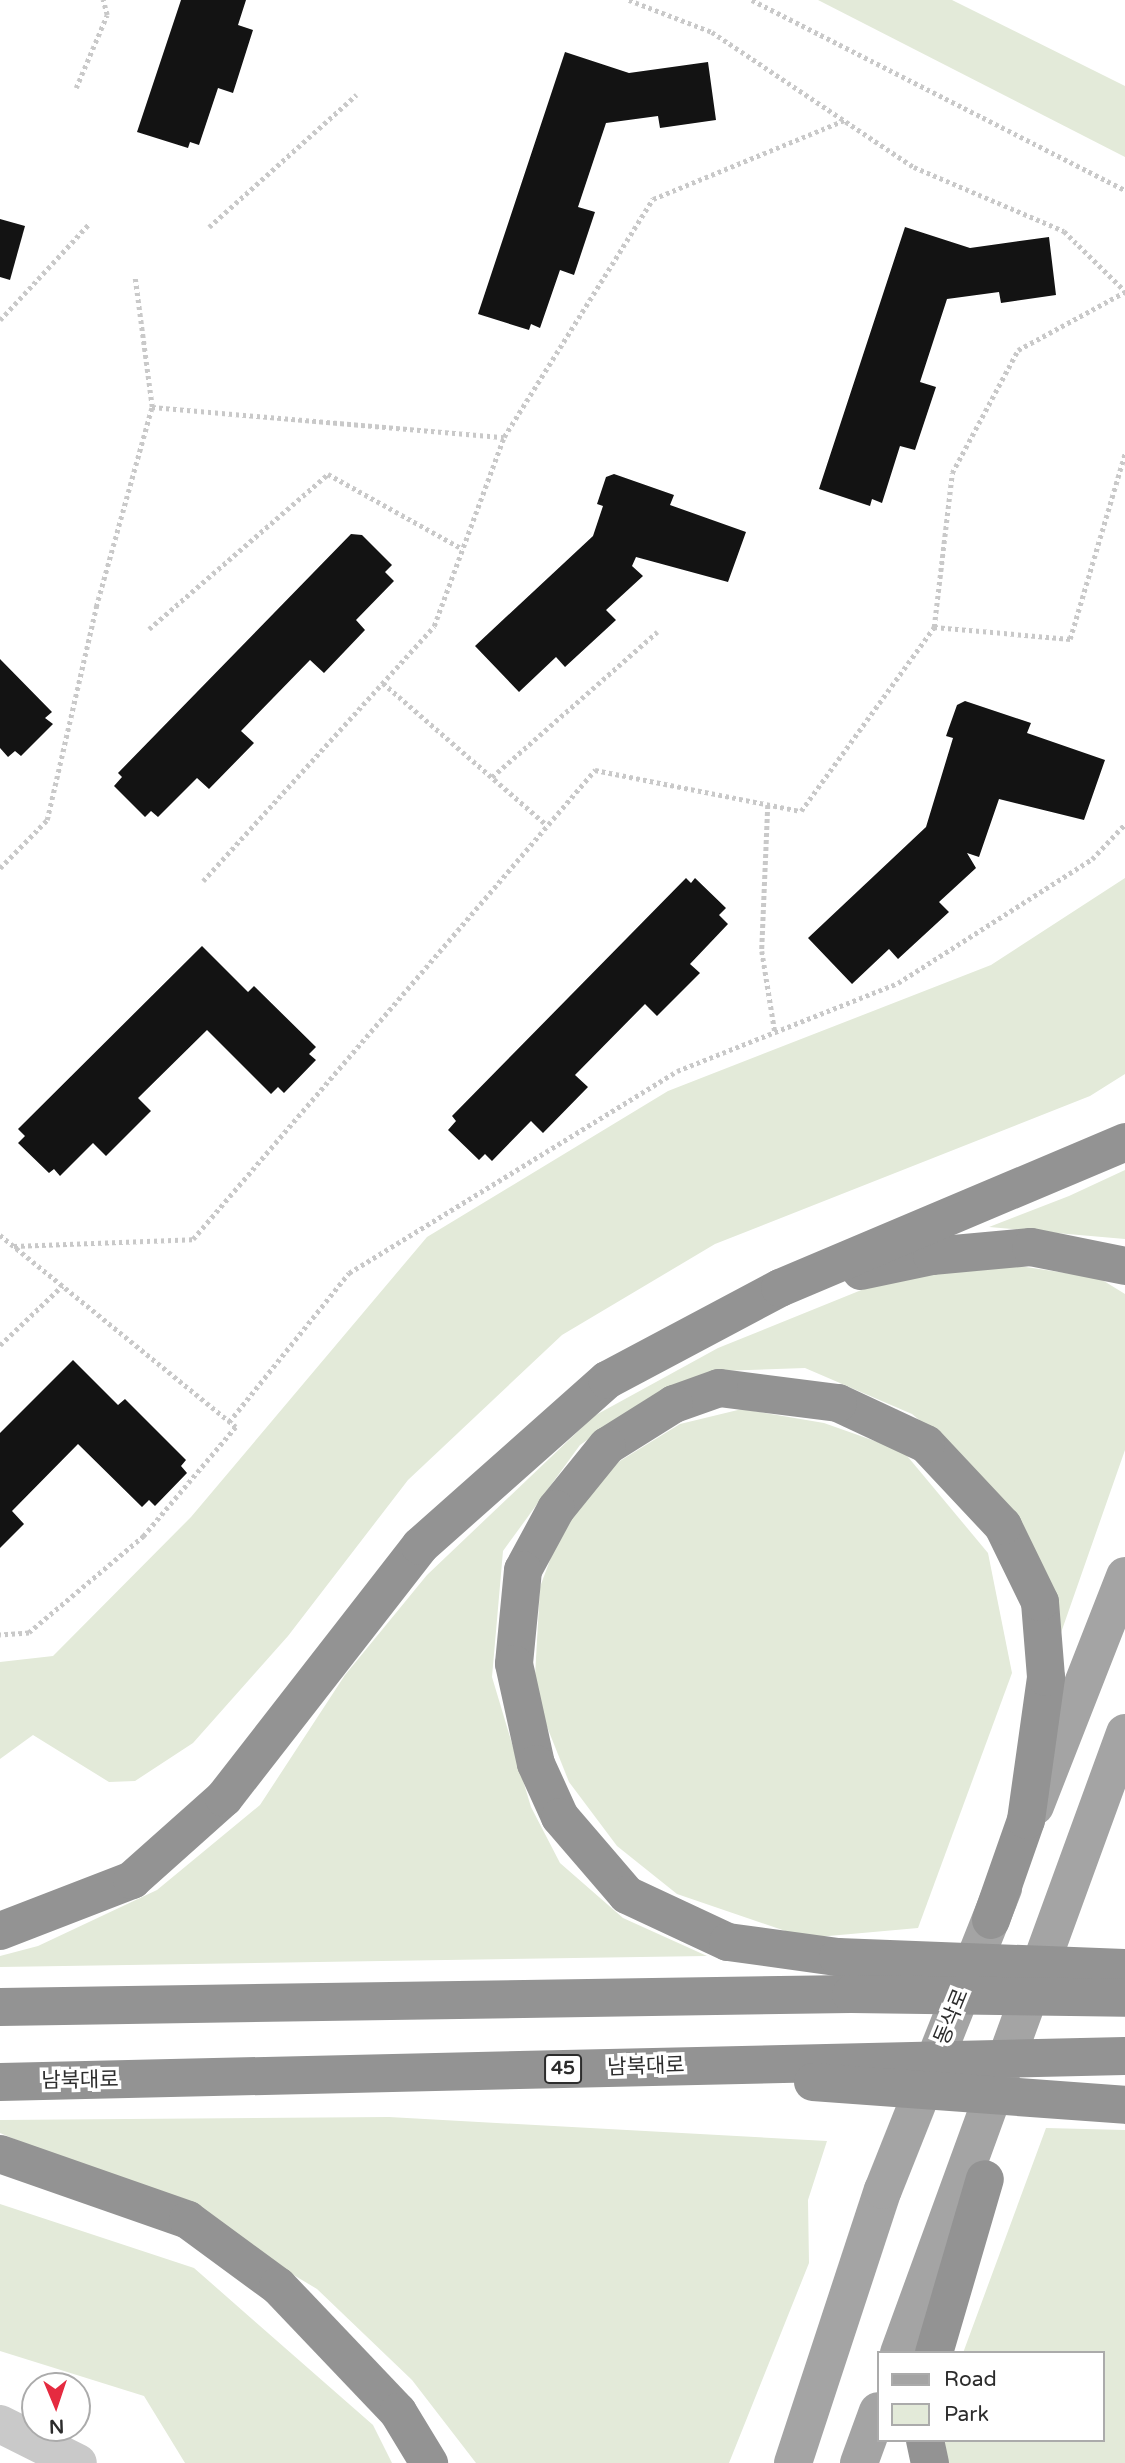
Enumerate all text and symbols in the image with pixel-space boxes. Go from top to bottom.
street label: 동삭로 [929,1985,975,2049]
street label: 남북대로 [607,2053,685,2081]
road number: 45 [544,2054,582,2084]
street label: 남북대로 [41,2068,119,2094]
legend [876,2351,1104,2442]
text: Road [944,2367,997,2392]
north arrow [21,2372,91,2442]
text: Park [944,2402,989,2427]
text: N [49,2415,65,2437]

